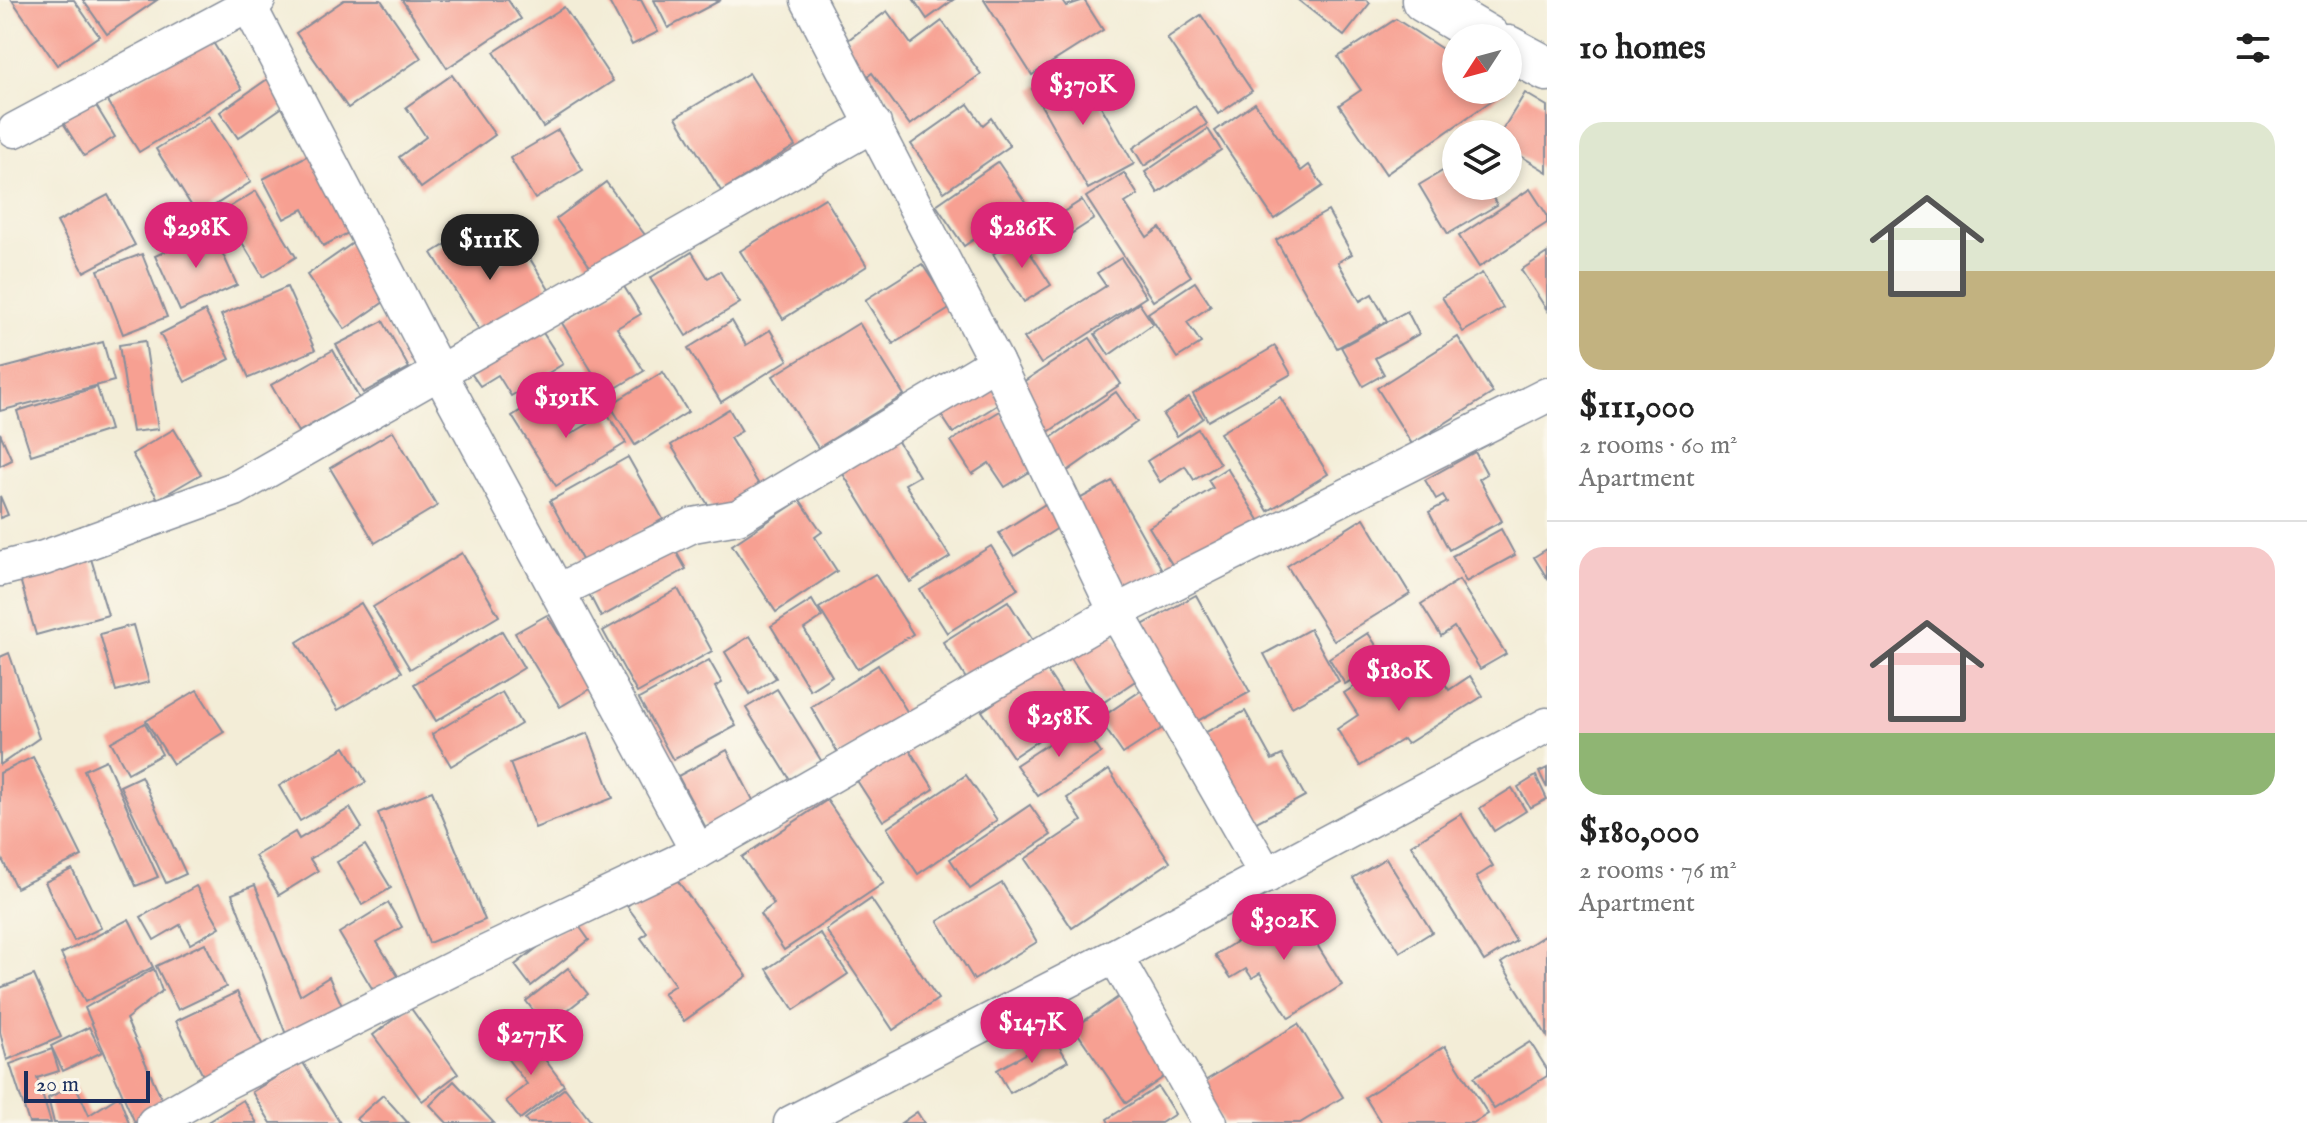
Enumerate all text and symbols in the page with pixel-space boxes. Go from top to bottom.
north arrow [1442,24,1522,104]
map controls [1442,24,1522,200]
icon: filters [2231,26,2275,70]
text: 10 homes [1579,27,1706,70]
pin: $370K [1027,59,1139,127]
text: $370K [1049,68,1117,101]
button: layers [1442,120,1522,200]
icon: home [1855,174,1999,318]
pin: $298K [140,202,252,270]
pin: $286K [966,202,1078,270]
text: $298K [163,211,229,244]
text: $286K [989,211,1055,244]
pin: $111K [434,214,546,282]
text: $111K [459,223,521,256]
pin: $191K [510,372,622,440]
text: $191K [534,381,598,414]
text: $111,000 [1579,386,1695,429]
text: 2 rooms · 60 m² [1579,429,1738,462]
text: Apartment [1579,462,1695,495]
icon: home [1855,599,1999,743]
pin: $180K [1343,645,1455,713]
text: $180K [1366,654,1432,687]
pin: $258K [1003,691,1115,759]
text: $258K [1027,700,1091,733]
text: $180,000 [1579,811,1700,854]
text: 2 rooms · 76 m² [1579,854,1737,887]
text: Apartment [1579,887,1695,920]
pin: $302K [1228,894,1340,962]
text: $302K [1250,903,1318,936]
pin: $147K [976,997,1088,1065]
text: $147K [999,1006,1066,1039]
pin: $277K [475,1009,587,1077]
text: $277K [496,1018,566,1051]
scale bar [24,1067,150,1103]
text: 20 m [36,1071,79,1099]

